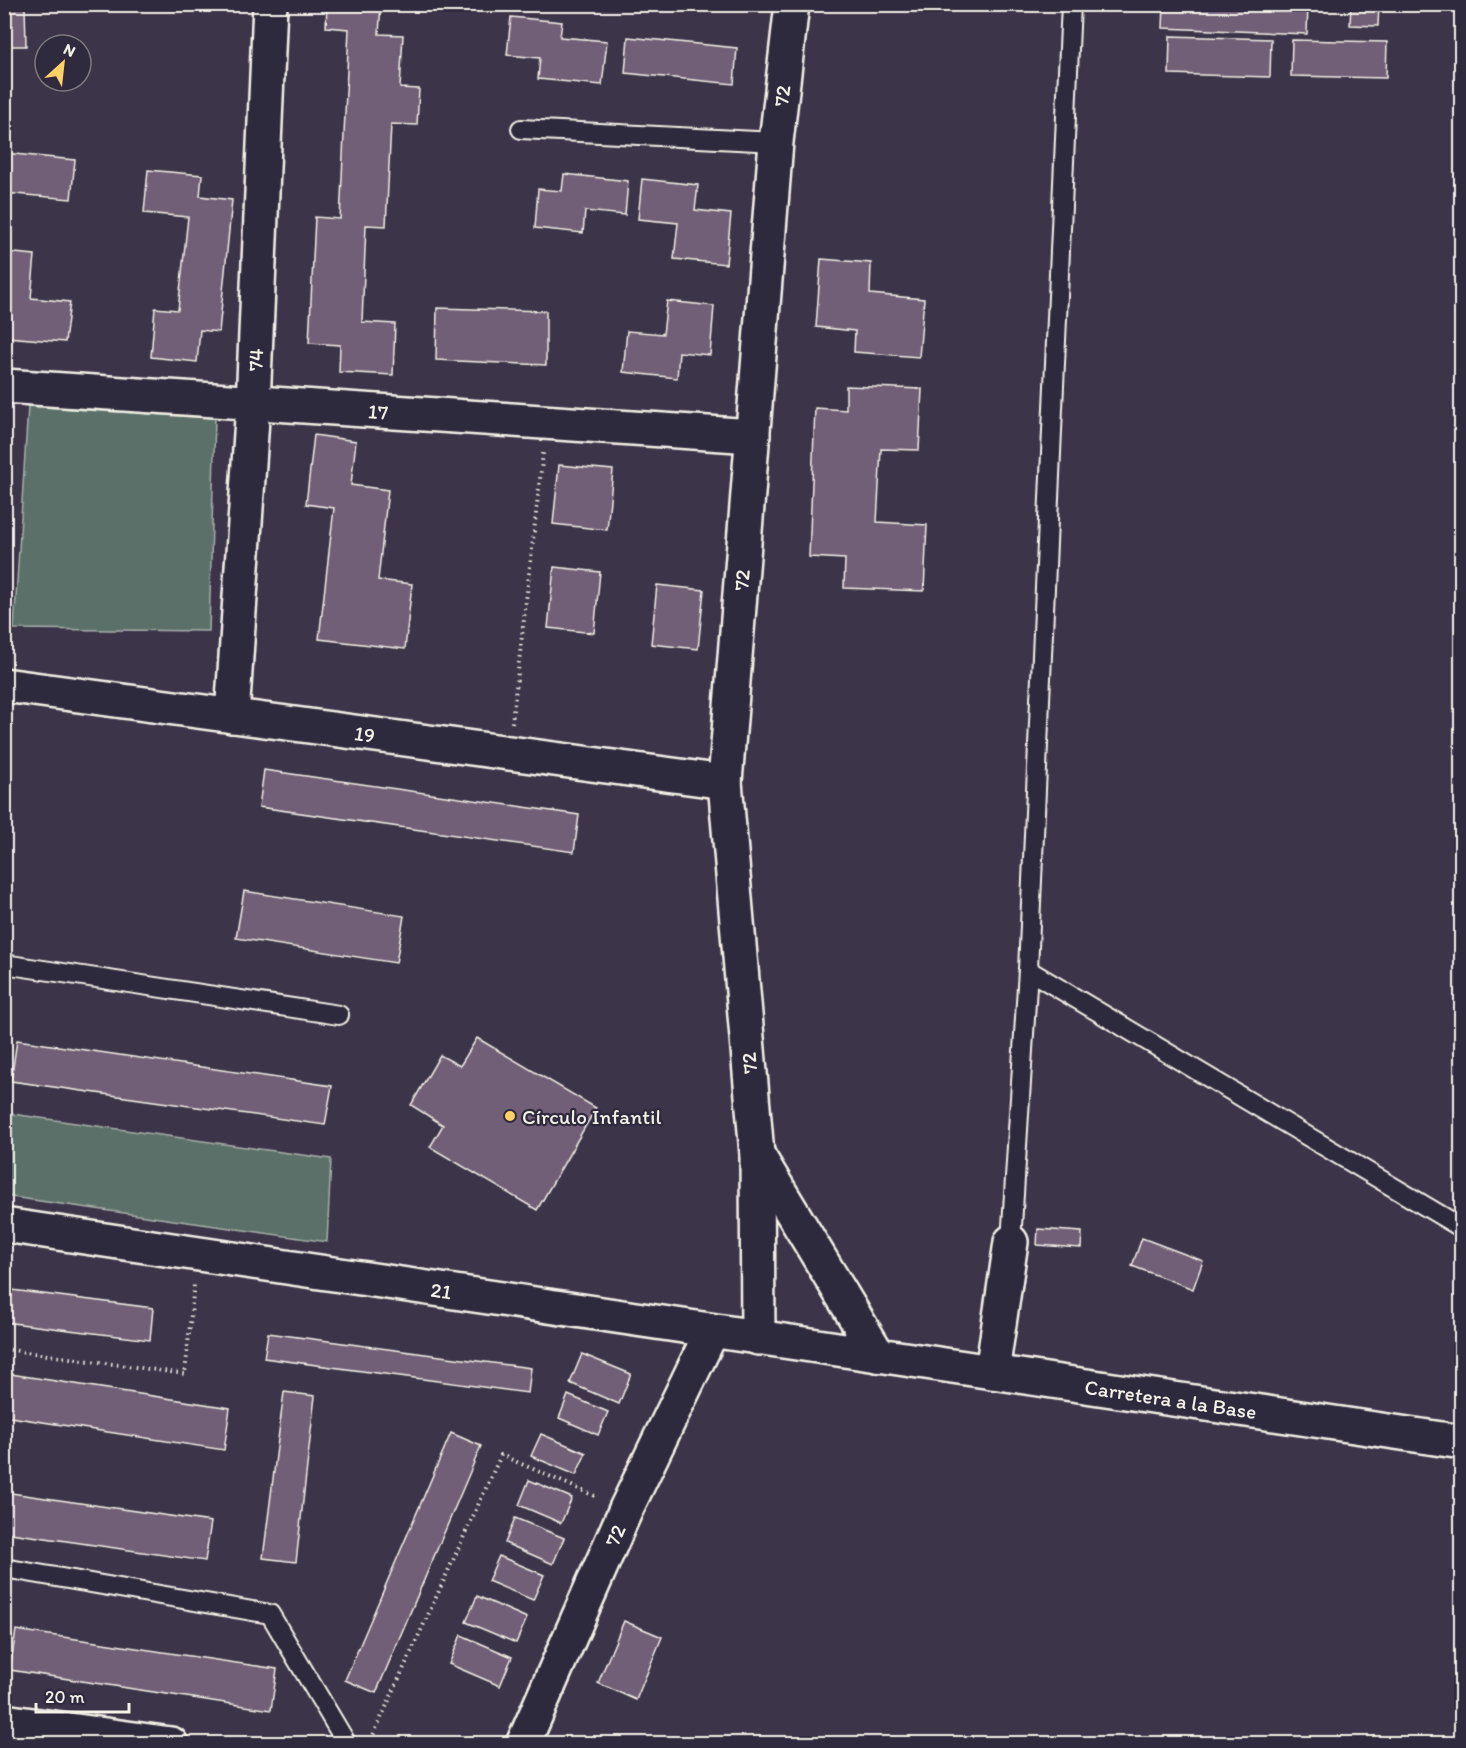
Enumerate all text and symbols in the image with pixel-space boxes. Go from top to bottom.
north arrow [33,33,93,93]
text: N [60,39,79,61]
street label: 72 [768,84,795,108]
street label: 74 [242,347,268,372]
street label: 17 [367,398,389,424]
street label: 72 [728,568,754,592]
street label: 19 [353,720,377,747]
street label: 72 [736,1051,762,1075]
place label: Círculo Infantil [522,1104,661,1129]
marker: Círculo Infantil [503,1109,517,1123]
street label: 21 [429,1276,454,1304]
street label: Carretera a la Base [1083,1373,1258,1424]
street label: 72 [599,1520,630,1550]
scale bar [36,1676,129,1714]
text: 20 m [45,1686,85,1708]

